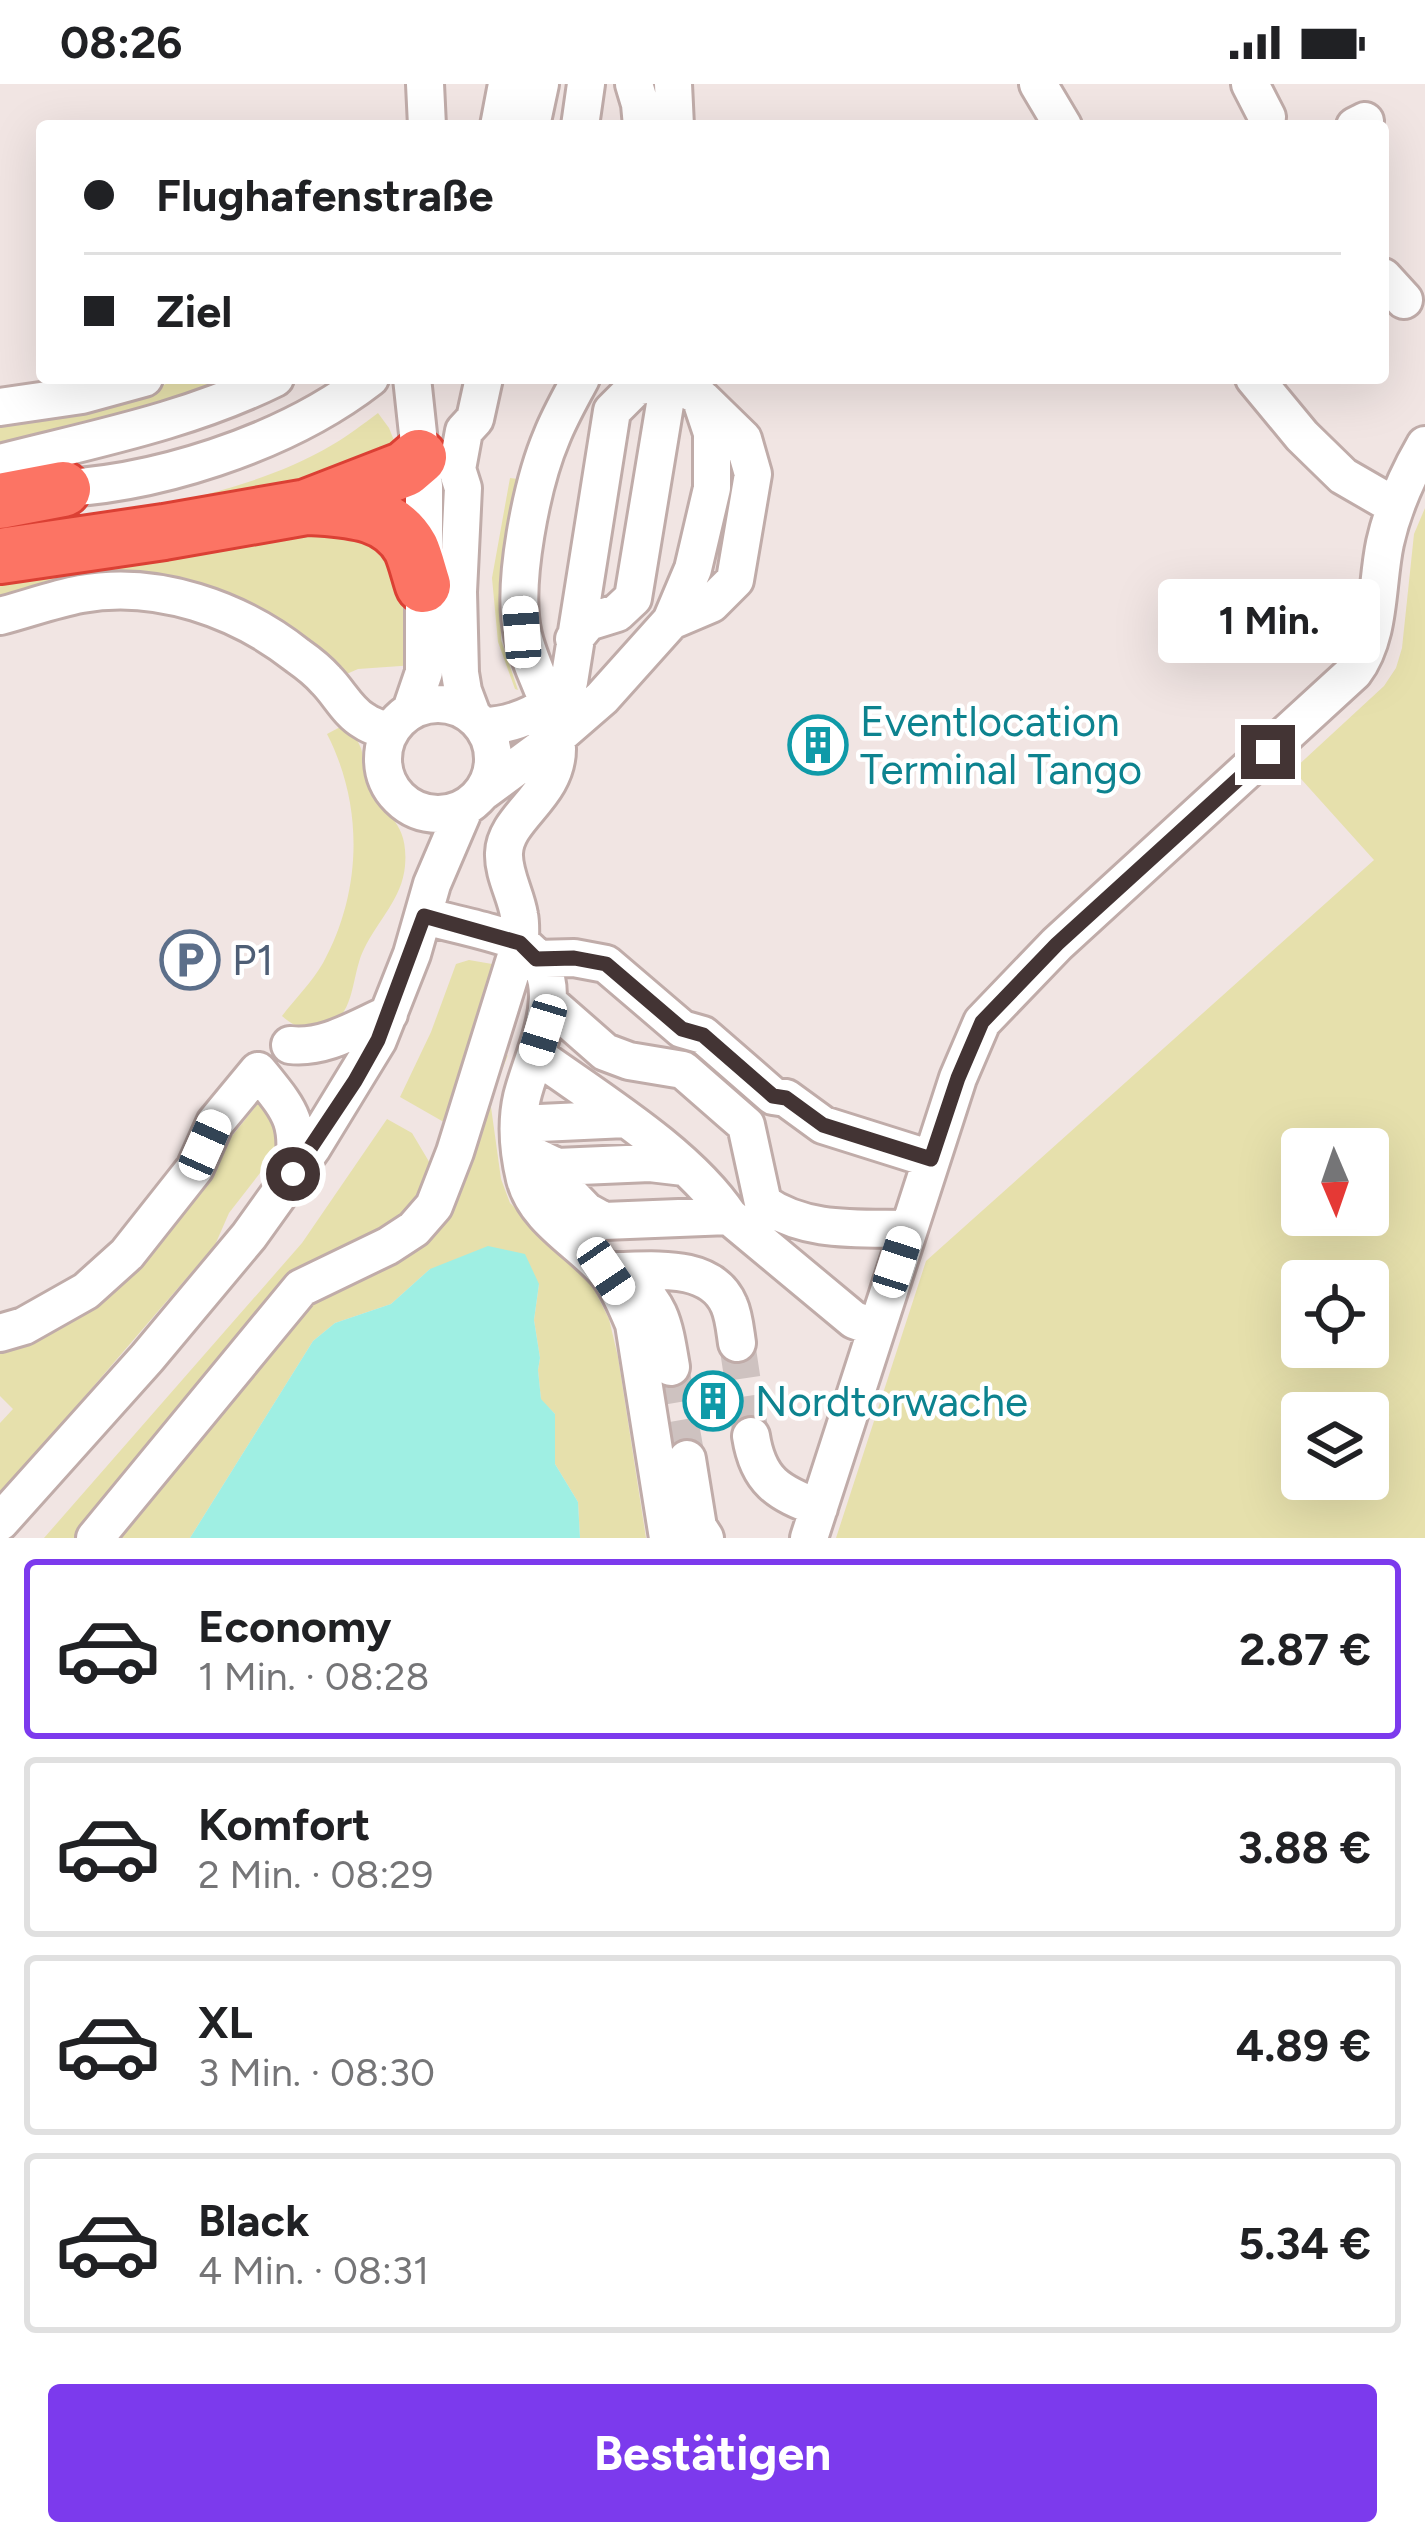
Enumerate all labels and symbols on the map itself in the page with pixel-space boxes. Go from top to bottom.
callout: 1 Min. [1157,578,1379,662]
car [502,595,542,669]
place label: Eventlocation Terminal Tango [860,696,1142,795]
building icon: Eventlocation Terminal Tango [787,714,849,776]
route end [1241,725,1295,779]
parking icon: P1 [159,929,221,991]
place label: P1 [232,935,274,986]
car [515,990,571,1070]
car [174,1105,236,1185]
north arrow [1281,1128,1389,1236]
route start [266,1147,320,1201]
car [869,1222,925,1302]
car [571,1231,641,1311]
building icon: Nordtorwache [682,1370,744,1432]
place label: Nordtorwache [755,1376,1028,1427]

